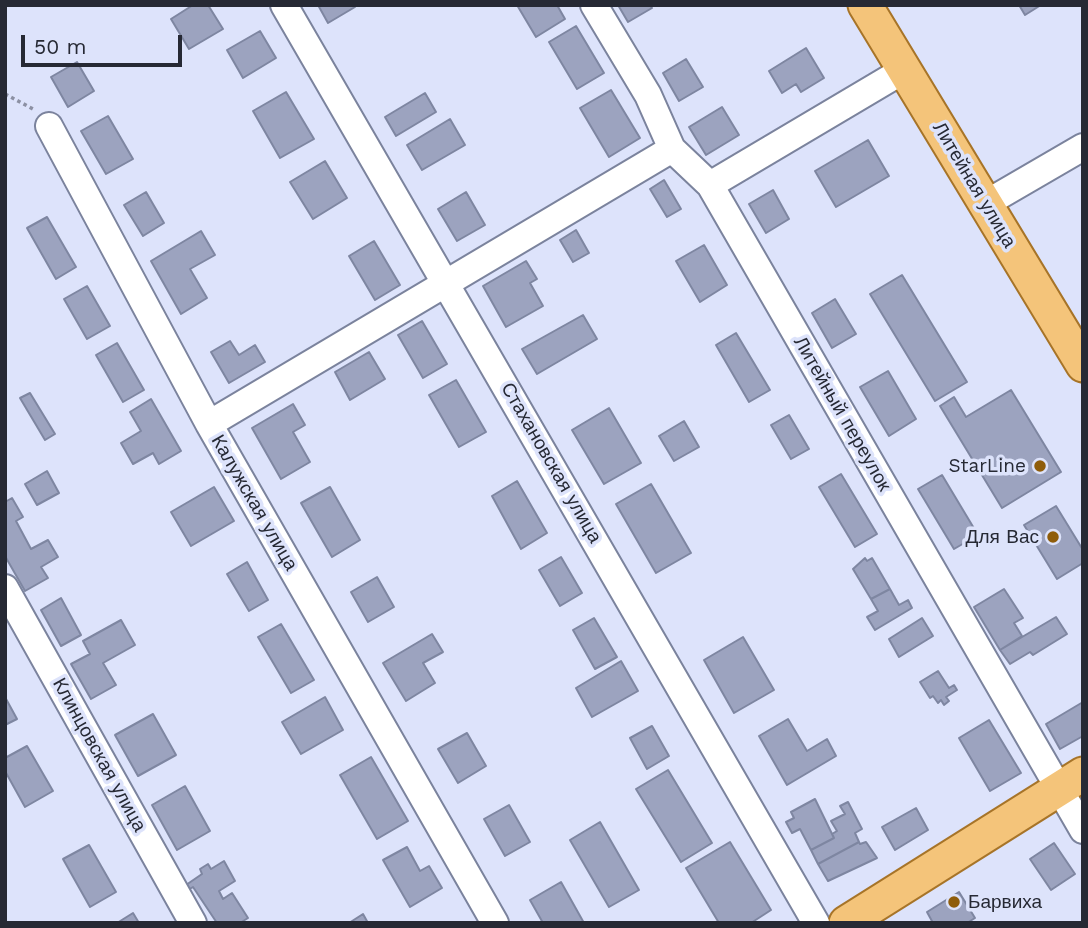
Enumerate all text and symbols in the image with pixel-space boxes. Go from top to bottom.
scale bar [24,21,186,65]
text: 50 m [34,34,86,59]
street label: Литейная улица [927,118,1021,252]
street label: Литейный переулок [788,333,896,495]
street label: Стахановская улица [496,379,606,547]
street label: Калужская улица [206,431,302,575]
place label: StarLine [948,455,1026,477]
marker: StarLine [1032,458,1048,474]
place label: Для Вас [966,526,1039,548]
marker: Для Вас [1045,529,1061,545]
street label: Клинцовская улица [47,674,151,836]
place label: Барвиха [968,891,1042,913]
marker: Барвиха [946,894,962,910]

